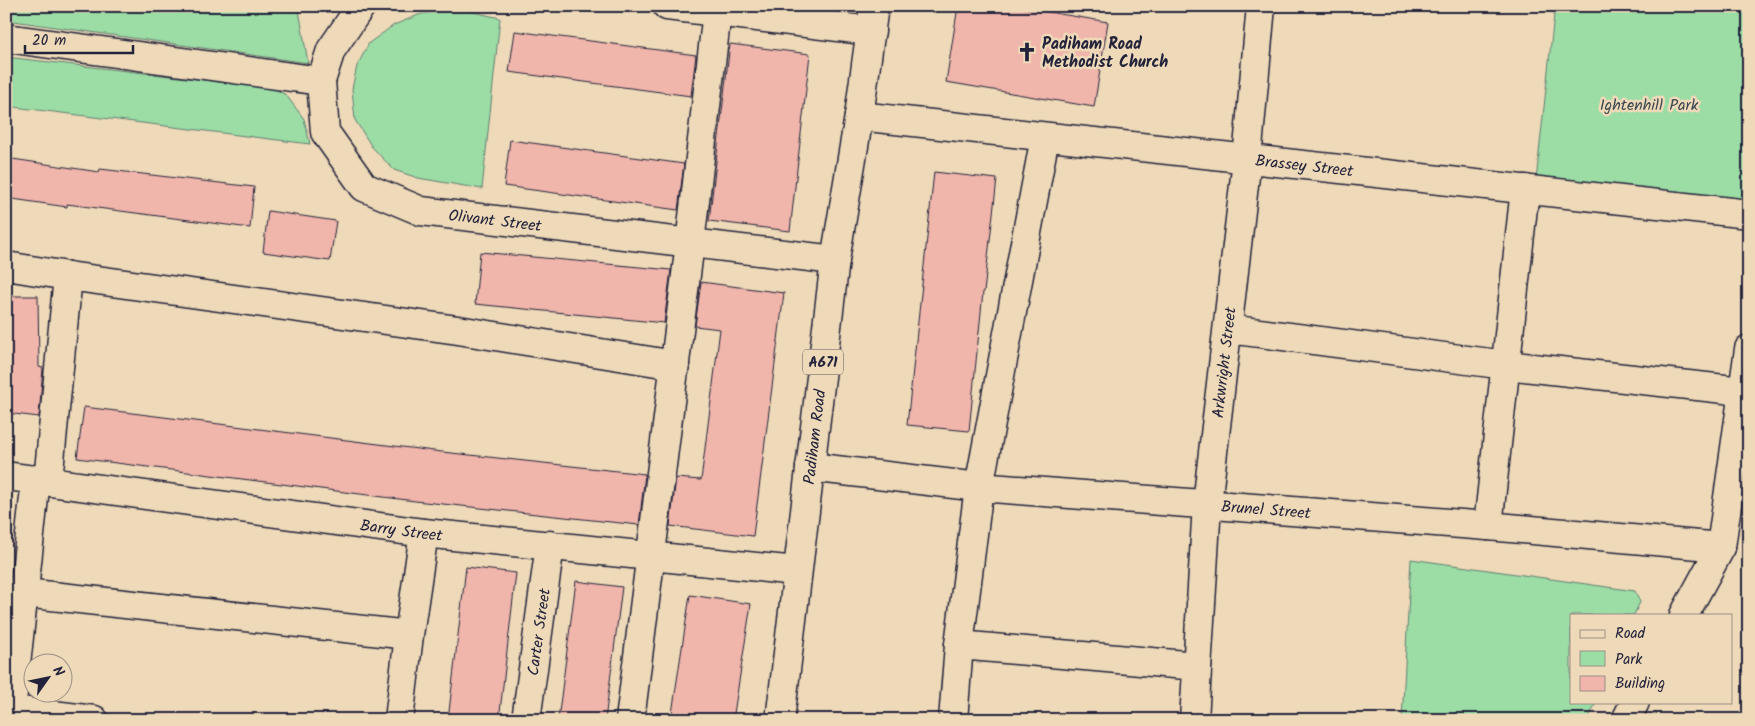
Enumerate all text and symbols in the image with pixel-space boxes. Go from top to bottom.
scale bar [25,22,132,54]
text: 20 m [32,29,66,53]
place label: Padiham Road Methodist Church [1042,32,1168,75]
church icon: Padiham Road Methodist Church [1016,41,1038,63]
park label: Ightenhill Park [1600,93,1699,118]
street label: Brassey Street [1254,149,1355,184]
street label: Olivant Street [447,203,544,239]
street label: Arkwright Street [1206,305,1244,420]
road number: A671 [803,350,843,374]
street label: Padiham Road [797,387,834,486]
street label: Brunel Street [1220,495,1312,526]
street label: Barry Street [358,513,444,549]
street label: Carter Street [521,586,558,677]
legend [1570,614,1732,704]
text: Road [1615,622,1646,646]
text: Park [1615,648,1643,672]
north arrow [22,654,72,704]
text: N [46,662,70,681]
text: Building [1615,672,1665,696]

